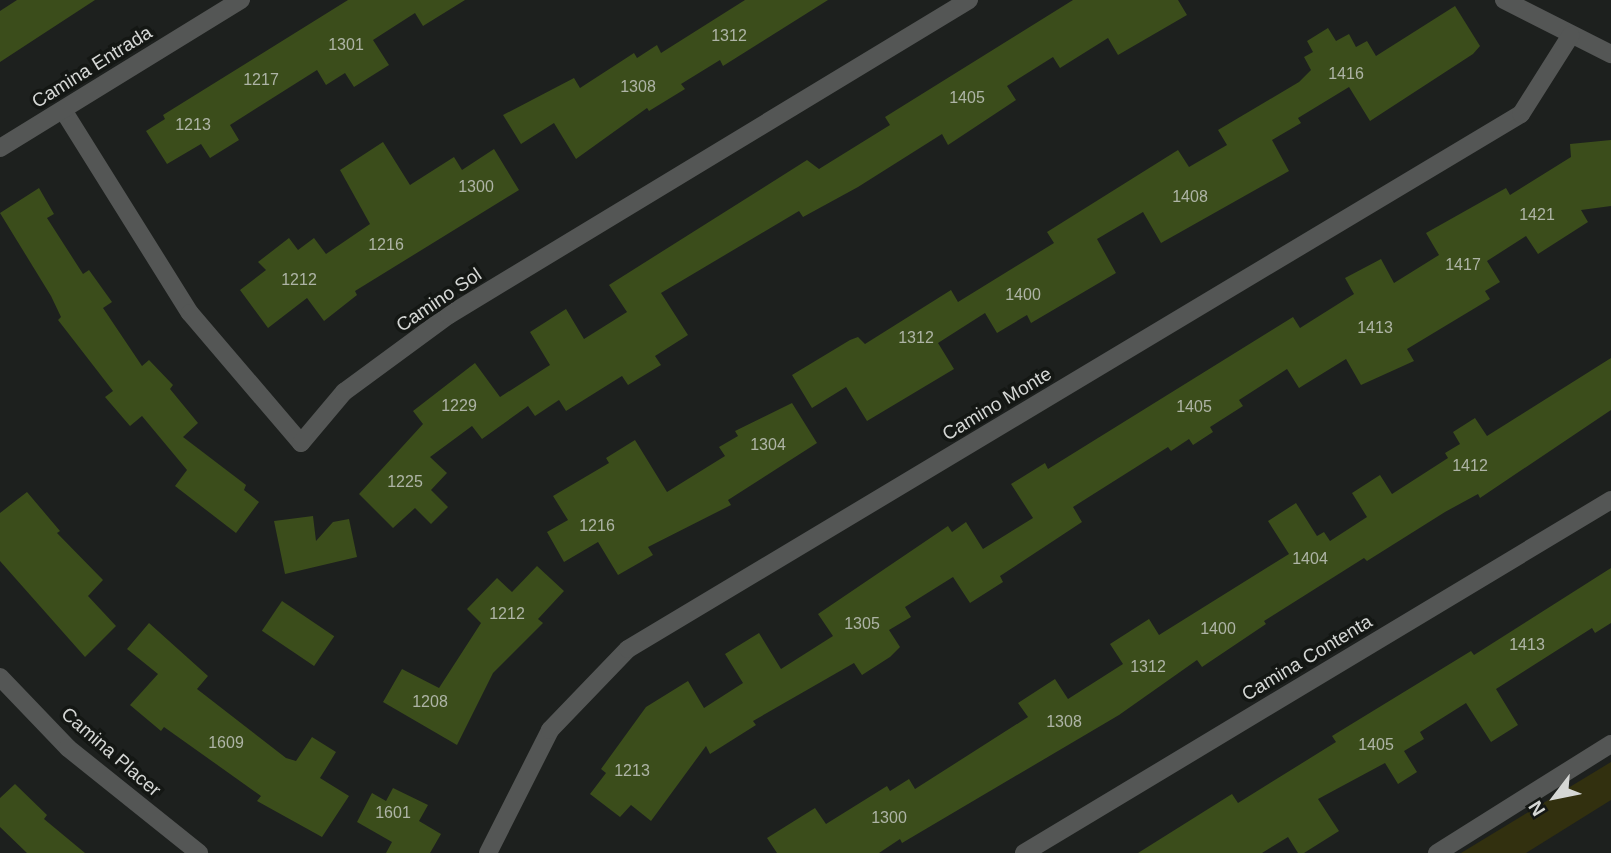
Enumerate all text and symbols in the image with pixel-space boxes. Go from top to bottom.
street label: Camina Entrada [28,21,156,113]
house number: 1312 [711,26,747,46]
house number: 1301 [328,35,364,55]
house number: 1416 [1328,64,1364,84]
house number: 1217 [243,70,279,90]
house number: 1308 [620,77,656,97]
house number: 1405 [949,88,985,108]
house number: 1213 [175,115,211,135]
house number: 1300 [458,177,494,197]
house number: 1408 [1172,187,1208,207]
house number: 1421 [1519,205,1555,225]
house number: 1216 [368,235,404,255]
house number: 1417 [1445,255,1481,275]
street label: Camino Sol [392,263,486,337]
house number: 1212 [281,270,317,290]
house number: 1400 [1005,285,1041,305]
house number: 1413 [1357,318,1393,338]
house number: 1312 [898,328,934,348]
street label: Camino Monte [938,362,1056,446]
house number: 1229 [441,396,477,416]
house number: 1405 [1176,397,1212,417]
house number: 1304 [750,435,786,455]
house number: 1412 [1452,456,1488,476]
house number: 1225 [387,472,423,492]
house number: 1216 [579,516,615,536]
house number: 1404 [1292,549,1328,569]
house number: 1212 [489,604,525,624]
street label: Camina Contenta [1238,610,1376,706]
house number: 1305 [844,614,880,634]
house number: 1400 [1200,619,1236,639]
house number: 1413 [1509,635,1545,655]
house number: 1312 [1130,657,1166,677]
house number: 1208 [412,692,448,712]
street label: Camina Placer [57,703,165,801]
house number: 1308 [1046,712,1082,732]
house number: 1609 [208,733,244,753]
house number: 1405 [1358,735,1394,755]
house number: 1213 [614,761,650,781]
north arrow [1520,762,1590,832]
text: N [1524,797,1549,820]
house number: 1601 [375,803,411,823]
house number: 1300 [871,808,907,828]

